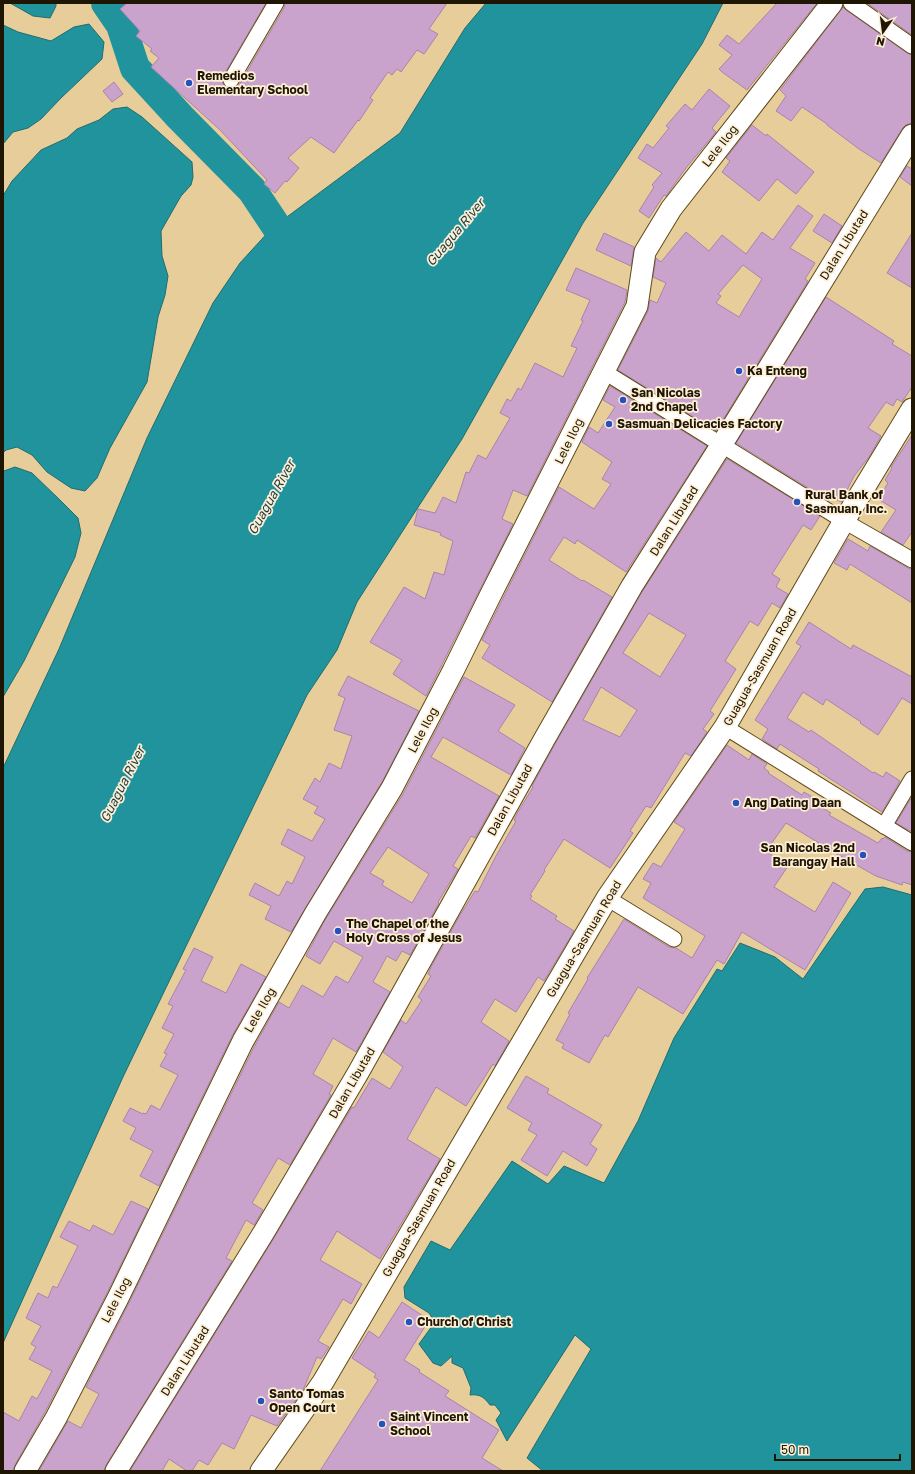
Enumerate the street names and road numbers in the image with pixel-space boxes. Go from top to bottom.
street label: Lele Ilog [698,122,741,170]
street label: Dalan Libutad [816,207,871,283]
street label: Lele Ilog [551,415,586,466]
street label: Dalan Libutad [646,483,701,559]
street label: Guagua-Sasmuan Road [720,605,799,728]
street label: Lele Ilog [404,704,441,755]
street label: Dalan Libutad [484,761,535,838]
street label: Guagua-Sasmuan Road [543,878,624,1000]
street label: Lele Ilog [241,985,278,1035]
street label: Dalan Libutad [325,1044,378,1121]
street label: Guagua-Sasmuan Road [379,1156,458,1279]
street label: Lele Ilog [98,1274,133,1325]
street label: Dalan Libutad [157,1323,212,1399]

